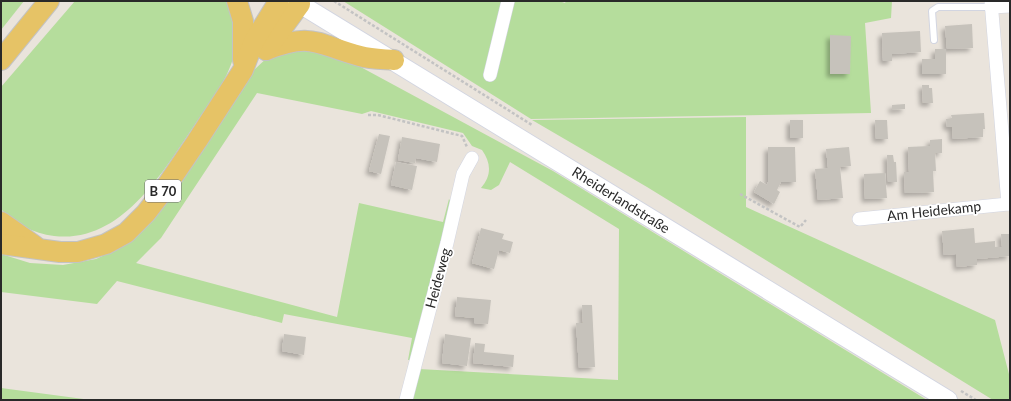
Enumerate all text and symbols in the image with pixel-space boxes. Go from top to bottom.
street label: Rheiderlandstraße [569,163,673,236]
road number: B 70 [145,180,181,202]
street label: Am Heidekamp [886,197,982,224]
street label: Heideweg [421,246,454,310]

